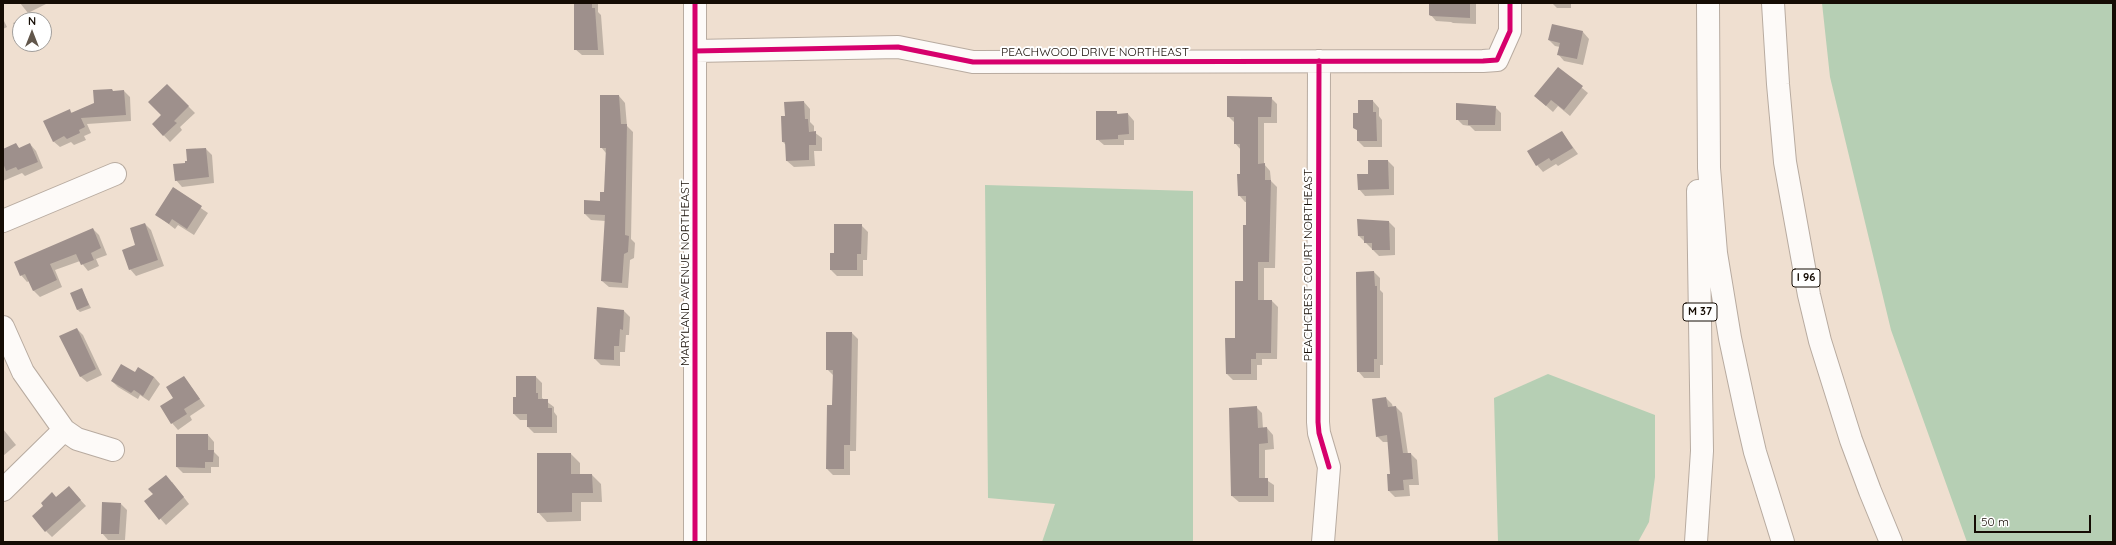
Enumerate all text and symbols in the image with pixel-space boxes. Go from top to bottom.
north arrow [12,12,52,52]
text: N [28,14,36,28]
street label: PEACHWOOD DRIVE NORTHEAST [1001,45,1189,59]
street label: PEACHCREST COURT NORTHEAST [1301,169,1315,361]
street label: MARYLAND AVENUE NORTHEAST [678,180,692,366]
road number: I 96 [1792,269,1820,287]
road number: M 37 [1683,303,1717,321]
scale bar [1976,507,2093,533]
text: 50 m [1981,514,2009,529]

